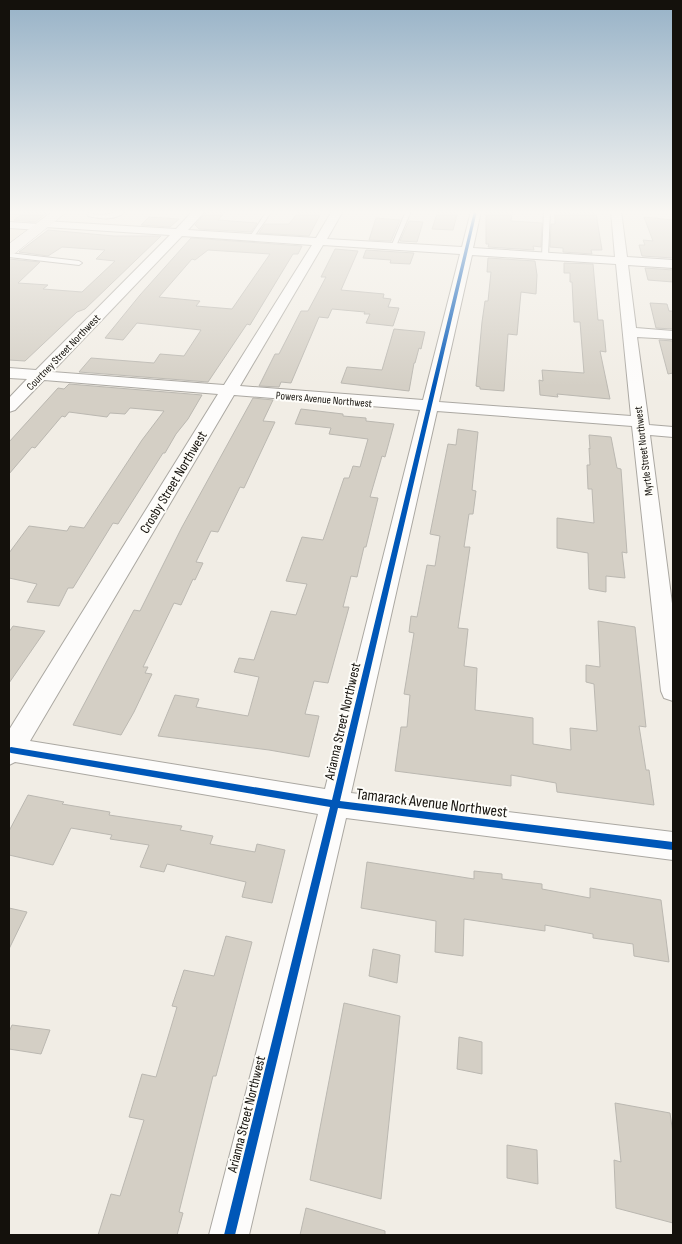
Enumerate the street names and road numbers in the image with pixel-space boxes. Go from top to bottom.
street label: Courtney Street Northwest [24,311,103,393]
street label: Powers Avenue Northwest [275,389,373,410]
street label: Myrtle Street Northwest [631,405,655,496]
street label: Crosby Street Northwest [136,428,211,537]
street label: Arianna Street Northwest [321,661,364,782]
street label: Tamarack Avenue Northwest [355,785,509,822]
street label: Arianna Street Northwest [224,1054,269,1175]

